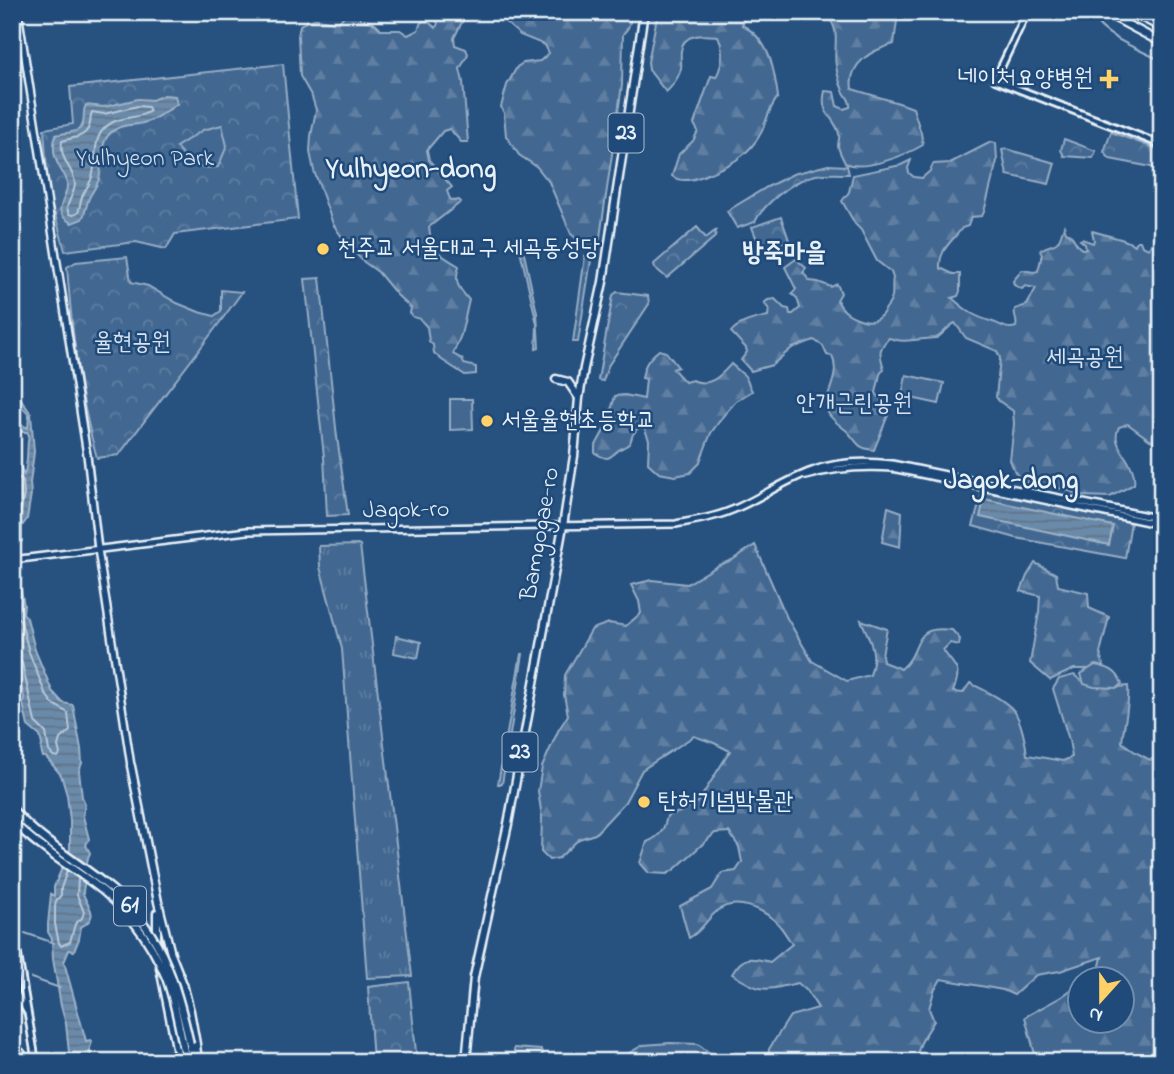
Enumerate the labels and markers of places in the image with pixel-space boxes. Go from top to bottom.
place label: 네이처요양병원 [958,62,1093,97]
marker: 네이처요양병원 [1099,69,1119,89]
place label: 천주교 서울대교구 세곡동성당 [337,232,600,267]
marker: 천주교 서울대교구 세곡동성당 [315,241,331,257]
place label: 서울율현초등학교 [501,404,656,439]
marker: 서울율현초등학교 [479,413,495,429]
place label: 탄허기념박물관 [658,785,793,820]
marker: 탄허기념박물관 [636,794,652,810]

